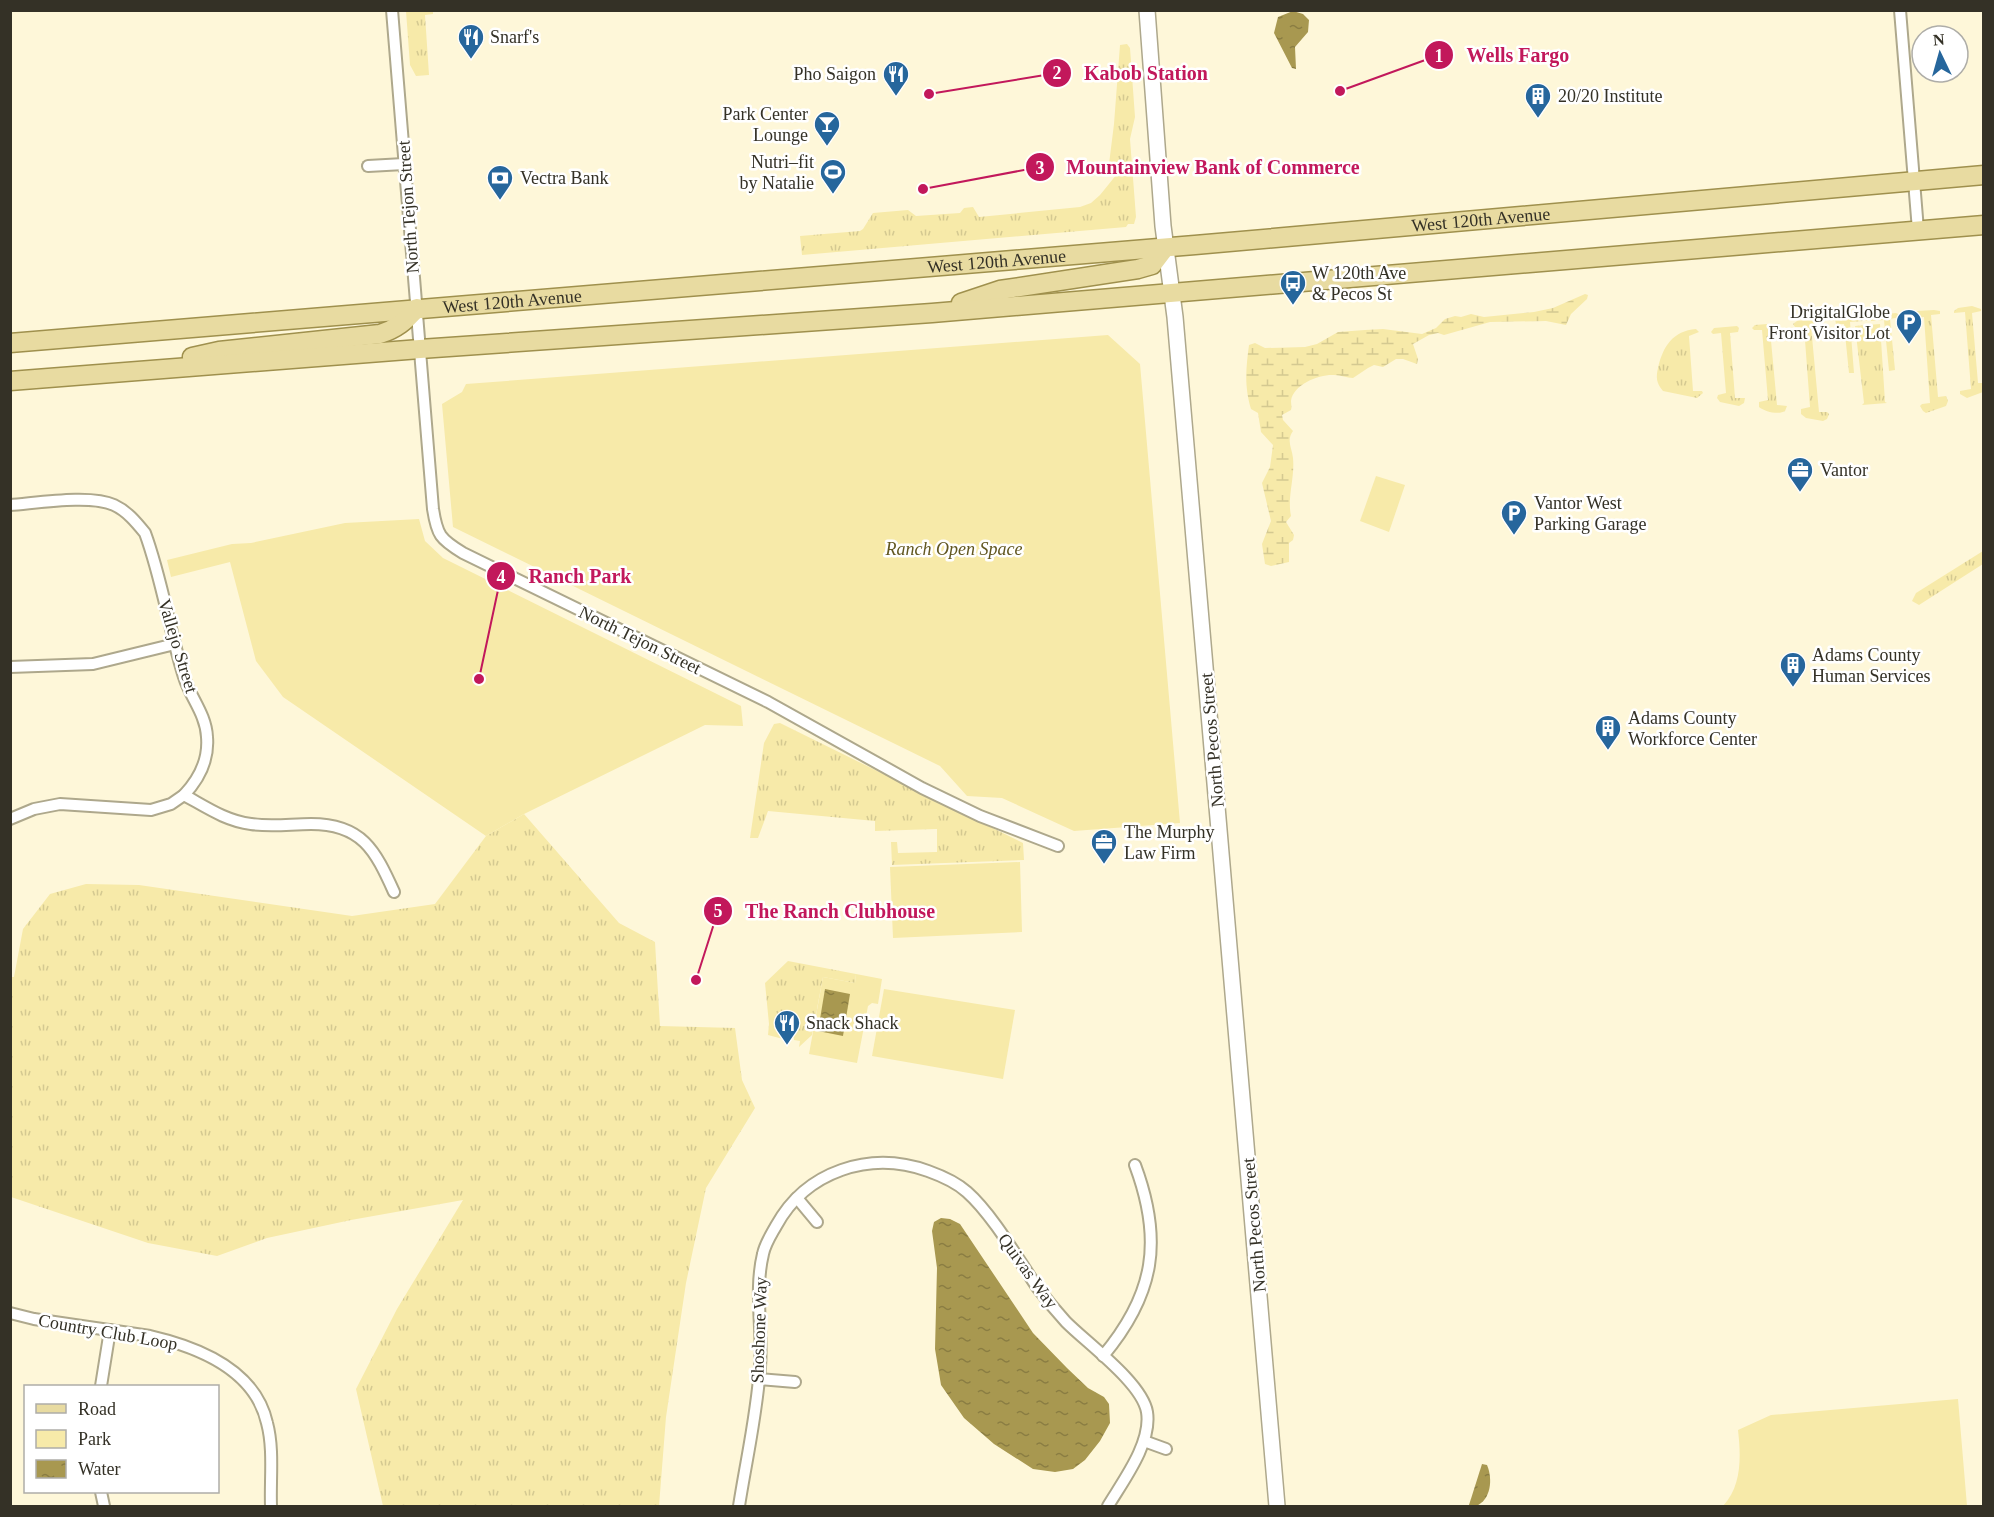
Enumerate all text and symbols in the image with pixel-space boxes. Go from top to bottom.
restaurant icon: Snarf's [456,22,486,60]
north arrow [1910,24,1970,84]
place label: Snarf's [490,27,539,47]
text: N [1932,31,1946,49]
callout: Wells Fargo [1424,36,1581,74]
text: Wells Fargo [1467,44,1569,67]
text: 1 [1435,46,1444,66]
callout: Kabob Station [1042,54,1220,92]
restaurant icon: Pho Saigon [881,59,911,97]
text: Kabob Station [1084,62,1208,84]
text: 2 [1053,63,1062,83]
place label: Pho Saigon [793,64,876,84]
building icon: 20/20 Institute [1523,81,1553,119]
place label: 20/20 Institute [1558,86,1663,106]
place label: Park Center Lounge [723,104,808,145]
bar icon: Park Center Lounge [812,109,842,147]
street label: North Tejon Street [393,140,423,274]
callout: Mountainview Bank of Commerce [1025,148,1372,186]
place label: Nutri–fit by Natalie [740,152,814,193]
text: Mountainview Bank of Commerce [1066,156,1360,178]
sports icon: Nutri–fit by Natalie [818,157,848,195]
text: 3 [1036,158,1045,178]
bank icon: Vectra Bank [485,163,515,201]
place label: Vectra Bank [520,168,608,188]
street label: West 120th Avenue [1411,204,1551,236]
street label: West 120th Avenue [926,246,1067,277]
place label: W 120th Ave & Pecos St [1312,263,1406,304]
bus stop icon: W 120th Ave & Pecos St [1278,268,1308,306]
street label: West 120th Avenue [442,286,583,317]
place label: DrigitalGlobe Front Visitor Lot [1768,302,1890,343]
parking icon: DrigitalGlobe Front Visitor Lot [1894,307,1924,345]
office icon: Vantor [1785,455,1815,493]
place label: Vantor [1820,460,1868,480]
place label: Vantor West Parking Garage [1534,493,1646,534]
parking icon: Vantor West Parking Garage [1499,498,1529,536]
park label: Ranch Open Space [885,539,1022,559]
callout: Ranch Park [486,557,643,595]
text: Ranch Park [529,565,632,587]
text: 4 [497,567,506,587]
street label: Vallejo Street [154,596,202,696]
street label: North Tejon Street [576,602,704,678]
place label: Adams County Human Services [1812,645,1930,686]
building icon: Adams County Human Services [1778,650,1808,688]
street label: North Pecos Street [1196,672,1228,808]
place label: Adams County Workforce Center [1628,708,1757,749]
building icon: Adams County Workforce Center [1593,713,1623,751]
place label: The Murphy Law Firm [1124,822,1214,863]
office icon: The Murphy Law Firm [1089,827,1119,865]
callout: The Ranch Clubhouse [703,892,947,930]
text: The Ranch Clubhouse [745,900,935,922]
text: 5 [714,901,723,921]
restaurant icon: Snack Shack [772,1008,802,1046]
place label: Snack Shack [806,1013,898,1033]
street label: North Pecos Street [1238,1157,1270,1293]
street label: Quivas Way [994,1230,1062,1312]
street label: Shoshone Way [747,1276,771,1384]
street label: Country Club Loop [37,1310,179,1354]
legend [24,1385,219,1493]
text: Road [78,1399,116,1419]
text: Park [78,1429,111,1449]
text: Water [78,1459,121,1479]

